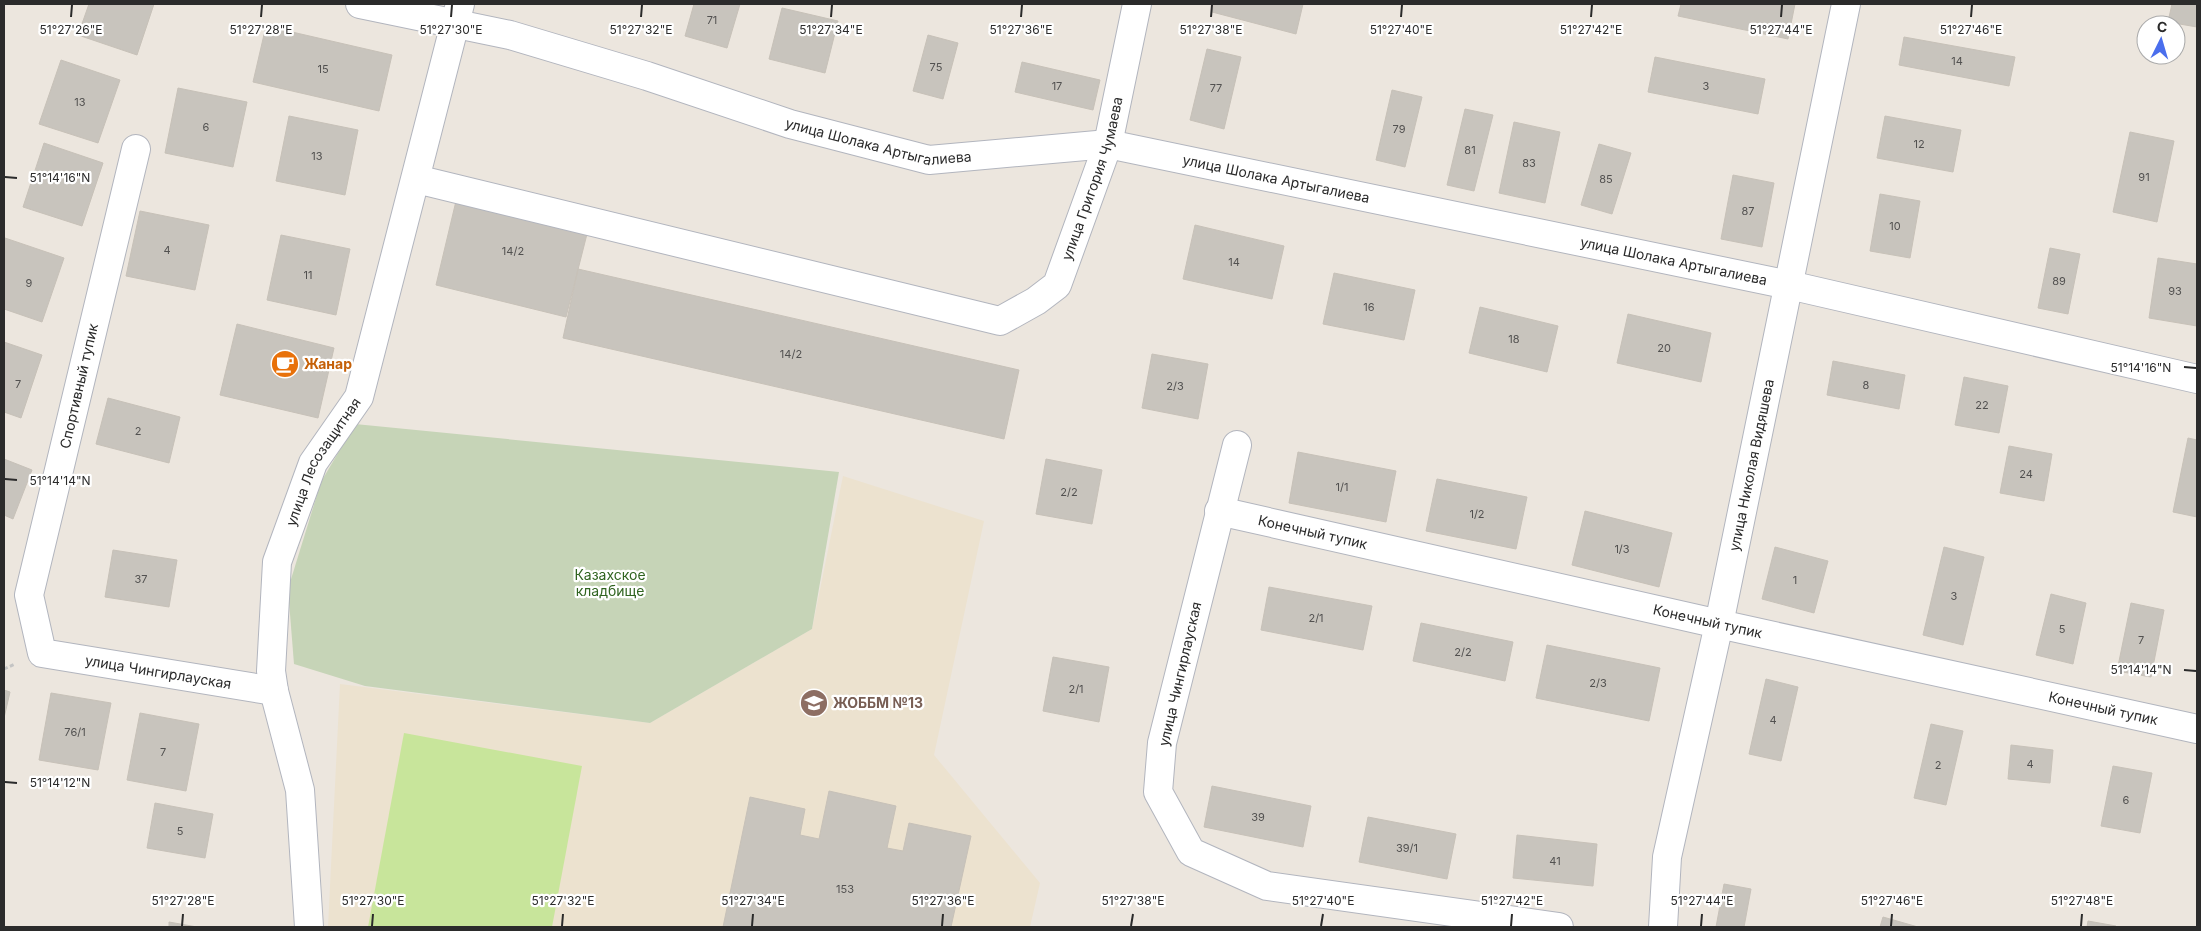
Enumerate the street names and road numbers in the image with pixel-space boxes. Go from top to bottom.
street label: улица Григория Чумаева [1058,95,1126,262]
street label: улица Шолака Артыгалиева [783,114,972,168]
street label: улица Шолака Артыгалиева [1181,151,1371,206]
street label: улица Шолака Артыгалиева [1579,233,1769,288]
street label: Спортивный тупик [56,321,101,450]
street label: улица Николая Видяшева [1725,377,1777,553]
street label: улица Лесозащитная [282,394,364,528]
street label: Конечный тупик [1256,511,1369,552]
street label: улица Чингирлауская [1155,600,1204,748]
street label: Конечный тупик [1652,600,1764,641]
street label: улица Чингирлауская [84,651,233,692]
street label: Конечный тупик [2047,688,2160,728]

